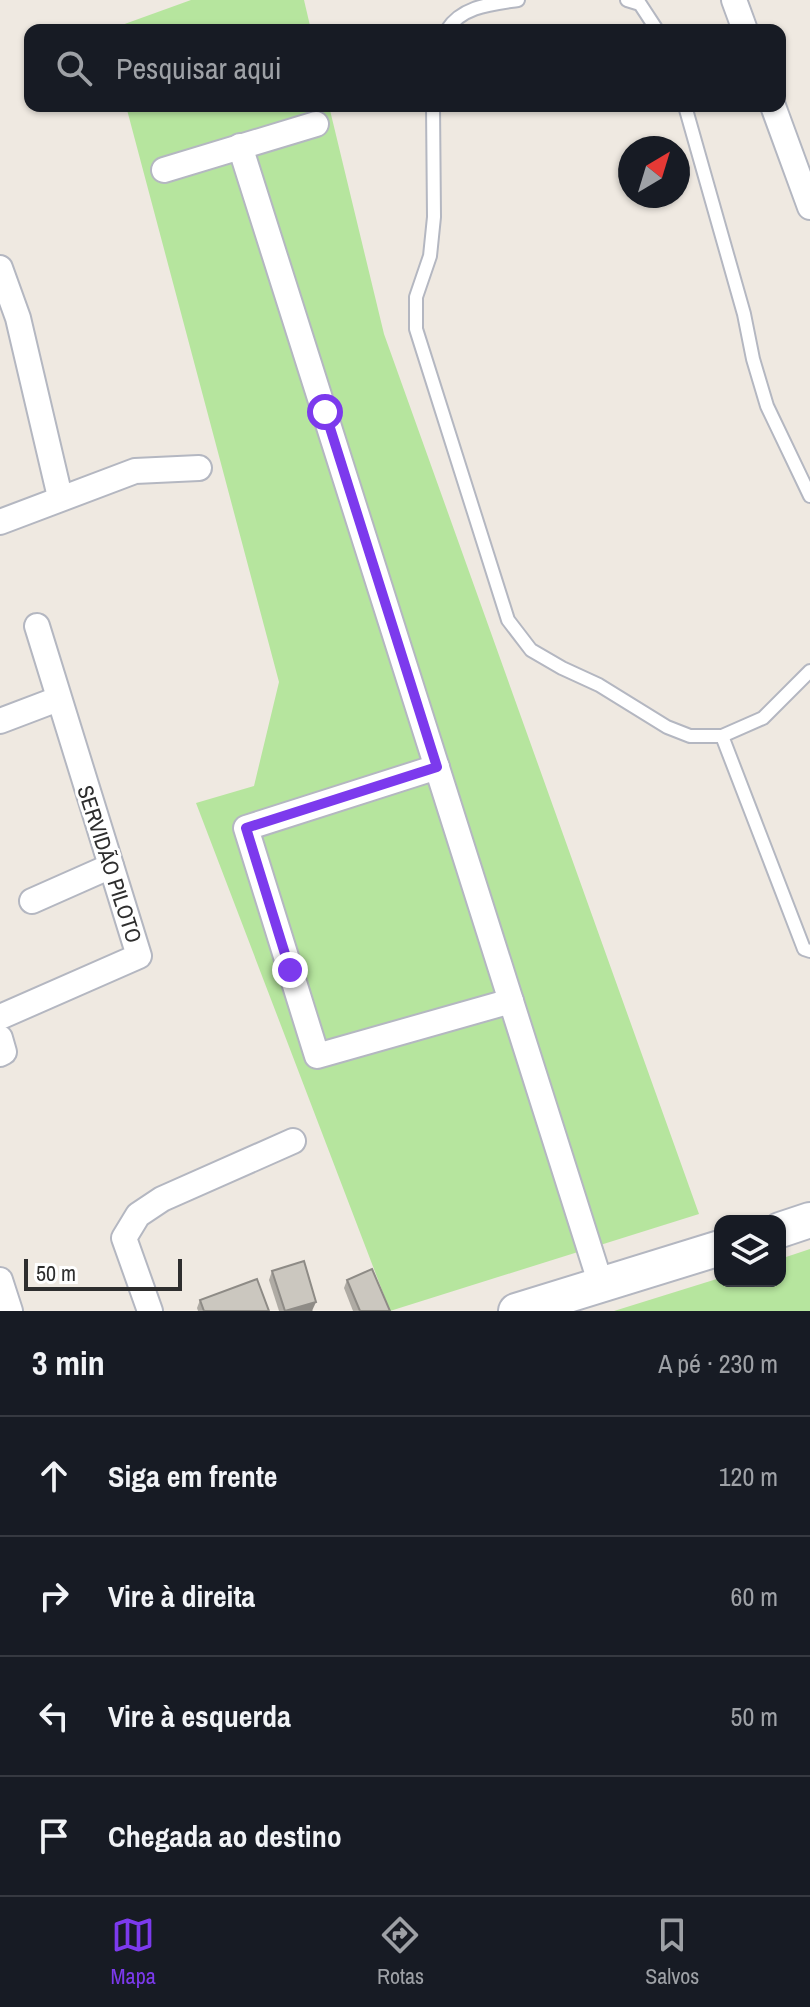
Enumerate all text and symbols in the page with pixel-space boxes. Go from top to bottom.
search box [24,24,786,112]
icon: search [52,46,96,90]
text: Pesquisar aqui [116,48,281,88]
north arrow [618,136,690,208]
route start [307,394,343,430]
street label: SERVIDÃO PILOTO [70,781,150,947]
route end [272,952,308,988]
map controls [714,1215,786,1287]
button: layers [714,1215,786,1287]
scale bar [24,1255,182,1291]
text: 50 m [36,1258,76,1288]
text: 3 min [32,1340,105,1386]
text: A pé · 230 m [658,1346,778,1381]
icon: ahead [32,1454,76,1498]
text: Siga em frente [108,1456,278,1496]
text: 120 m [719,1459,778,1494]
icon: right [32,1574,76,1618]
text: Vire à direita [108,1576,255,1616]
text: 60 m [731,1579,778,1614]
icon: left [32,1694,76,1738]
text: Vire à esquerda [108,1696,291,1736]
text: 50 m [731,1699,778,1734]
icon: arrive [32,1814,76,1858]
text: Chegada ao destino [108,1816,342,1856]
tab: Mapa [111,1913,156,1991]
tab: Rotas [377,1913,424,1991]
tab: Salvos [645,1913,699,1991]

